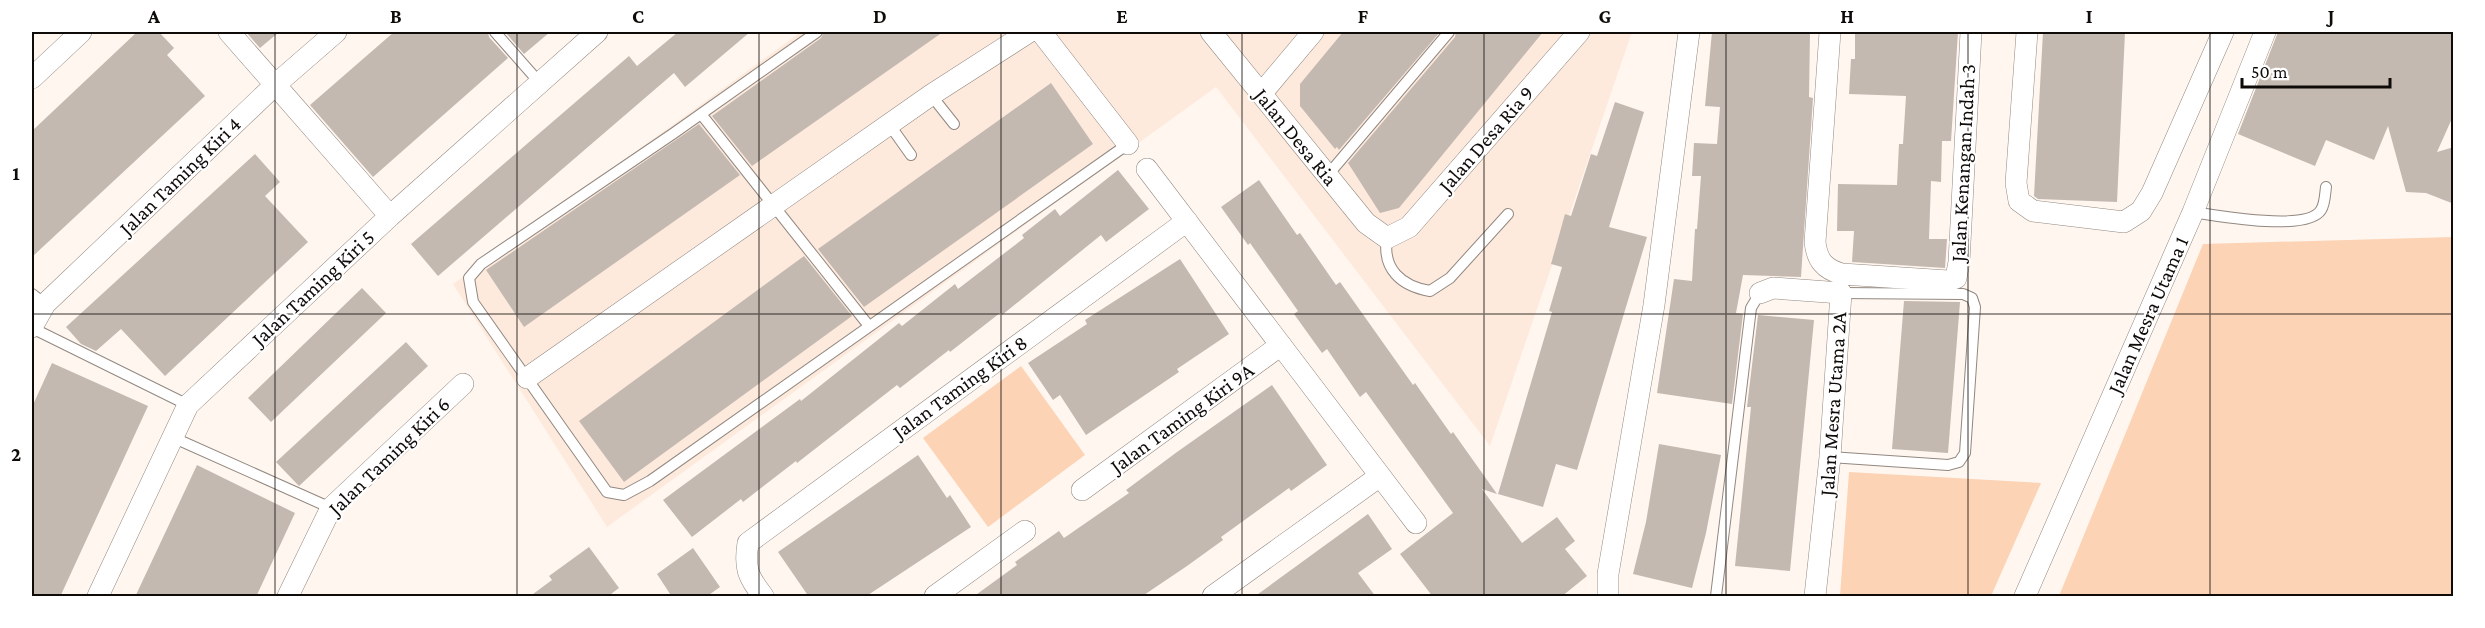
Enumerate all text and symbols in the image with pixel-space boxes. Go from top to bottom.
text: A [147,5,161,27]
text: B [390,5,402,27]
text: C [632,5,644,27]
text: D [873,5,887,27]
text: E [1116,5,1128,27]
text: F [1358,5,1369,27]
text: G [1599,5,1612,27]
text: H [1840,5,1854,27]
text: I [2086,5,2093,27]
text: J [2326,5,2335,27]
scale bar [2242,51,2390,89]
text: 50 m [2251,62,2288,82]
street label: Jalan Kenangan Indah 3 [1946,63,1980,265]
street label: Jalan Desa Ria 9 [1432,81,1539,199]
street label: Jalan Desa Ria [1248,82,1343,191]
street label: Jalan Taming Kiri 4 [113,112,246,242]
text: 1 [12,162,20,184]
street label: Jalan Taming Kiri 5 [245,225,379,352]
street label: Jalan Mesra Utama 1 [2102,233,2193,399]
street label: Jalan Mesra Utama 2A [1814,311,1851,499]
street label: Jalan Taming Kiri 8 [886,330,1032,445]
street label: Jalan Taming Kiri 9A [1104,358,1258,479]
street label: Jalan Taming Kiri 6 [322,392,455,521]
text: 2 [11,443,21,465]

